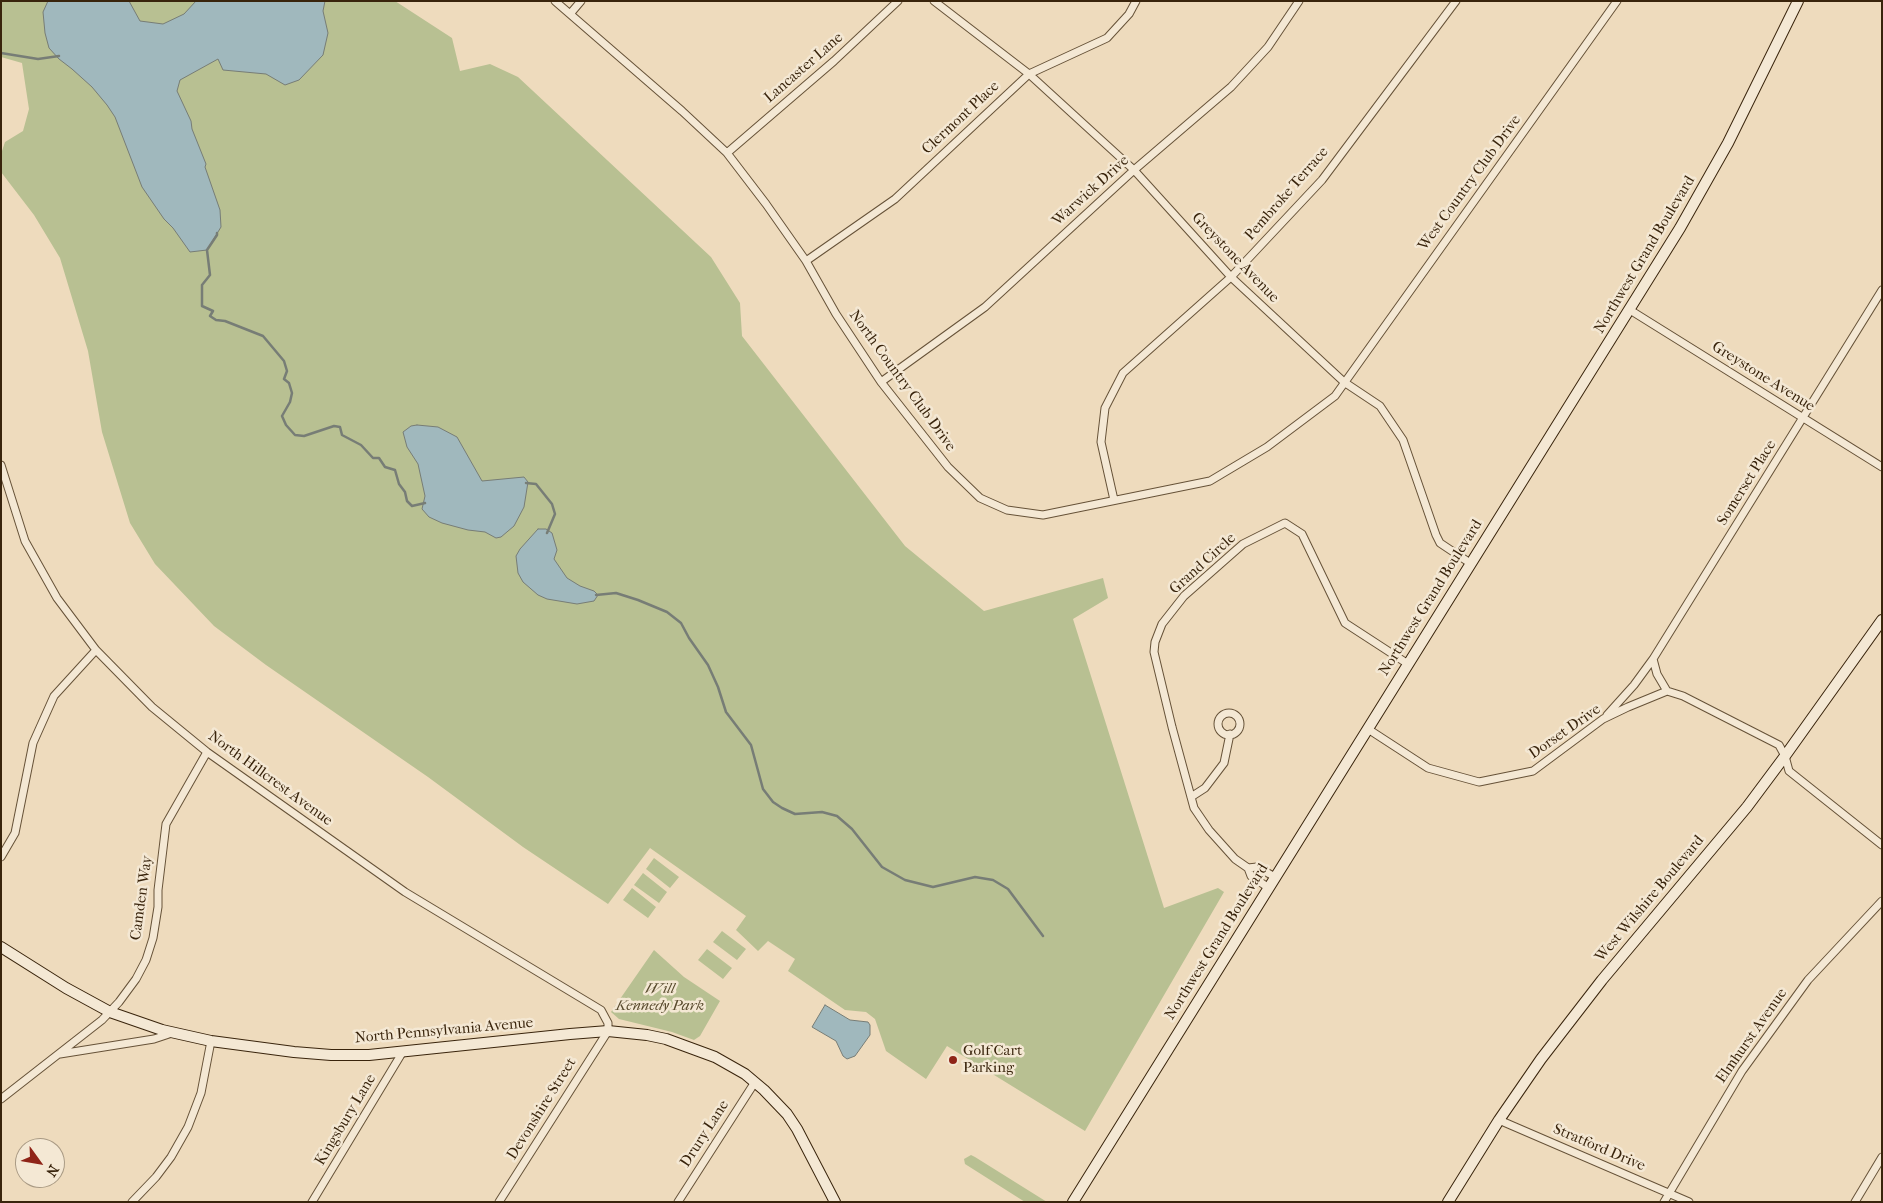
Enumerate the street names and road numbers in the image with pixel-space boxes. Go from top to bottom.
street label: Lancaster Lane [761,29,847,107]
street label: Clermont Place [919,78,1003,158]
street label: West Country Club Drive [1415,112,1525,254]
street label: Pembroke Terrace [1241,143,1333,245]
street label: Warwick Drive [1049,152,1133,230]
street label: Northwest Grand Boulevard [1591,173,1699,337]
street label: Greystone Avenue [1187,209,1283,307]
street label: North Country Club Drive [845,307,959,455]
street label: Greystone Avenue [1708,338,1818,416]
street label: Somerset Place [1714,437,1780,529]
street label: Northwest Grand Boulevard [1376,517,1486,679]
street label: Grand Circle [1166,530,1240,598]
street label: Dorset Drive [1526,701,1604,763]
street label: North Hillcrest Avenue [204,728,336,830]
street label: West Wilshire Boulevard [1592,832,1708,966]
street label: Camden Way [127,854,157,942]
street label: Northwest Grand Boulevard [1162,861,1272,1023]
street label: Elmhurst Avenue [1713,985,1791,1087]
street label: North Pennsylvania Avenue [354,1014,534,1048]
street label: Devonshire Street [503,1055,581,1163]
street label: Kingsbury Lane [312,1071,380,1169]
street label: Drury Lane [677,1097,733,1171]
street label: Stratford Drive [1550,1121,1648,1175]

